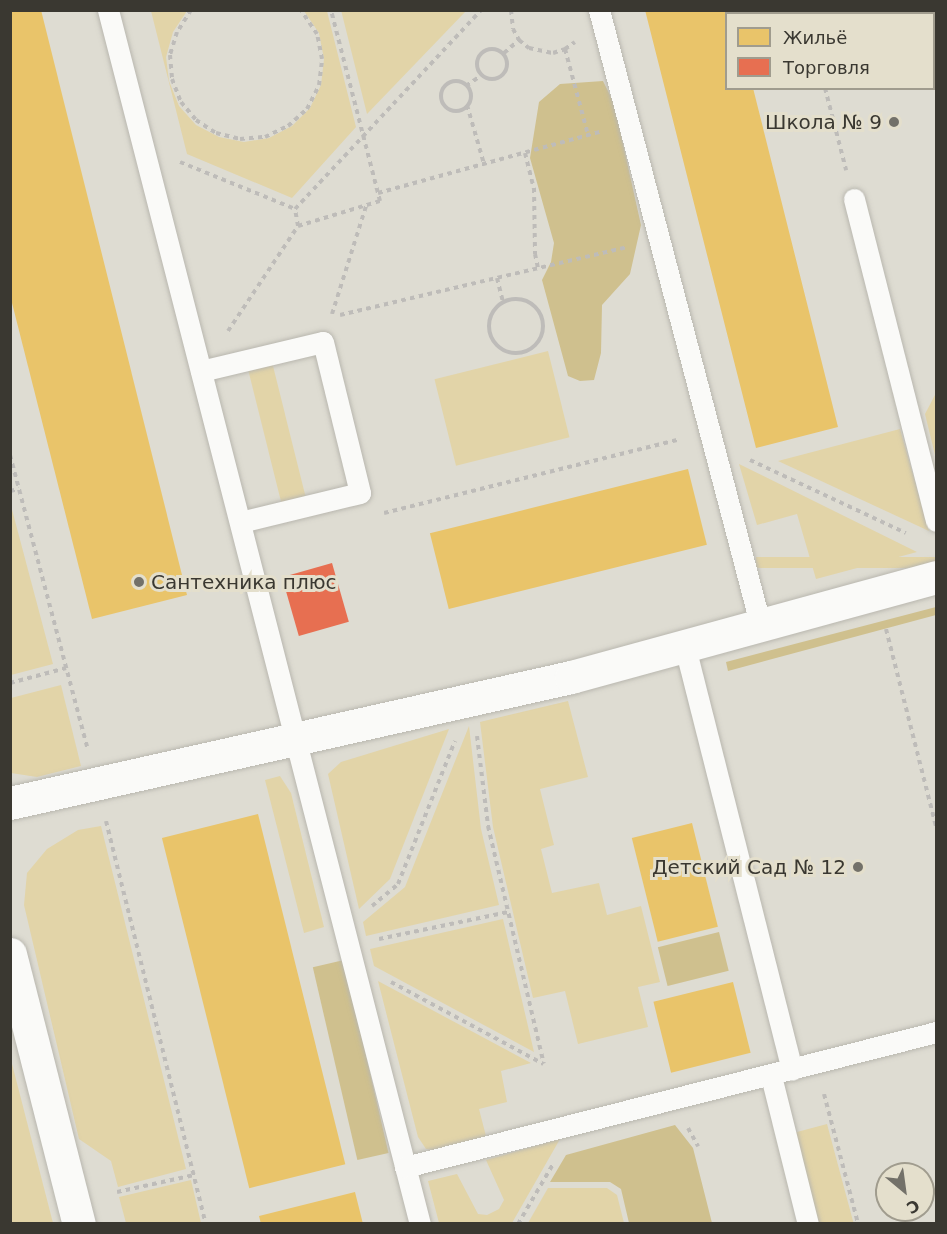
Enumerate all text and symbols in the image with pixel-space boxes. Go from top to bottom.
legend [725,12,935,90]
text: Жильё [783,27,847,48]
text: Торговля [783,57,870,78]
place label: Школа № 9 [765,110,882,134]
marker: Школа № 9 [887,115,901,129]
place label: Сантехника плюс [151,570,337,594]
marker: Сантехника плюс [132,575,146,589]
place label: Детский Сад № 12 [652,855,846,879]
marker: Детский Сад № 12 [851,860,865,874]
north arrow [875,1162,935,1222]
text: С [903,1195,923,1218]

